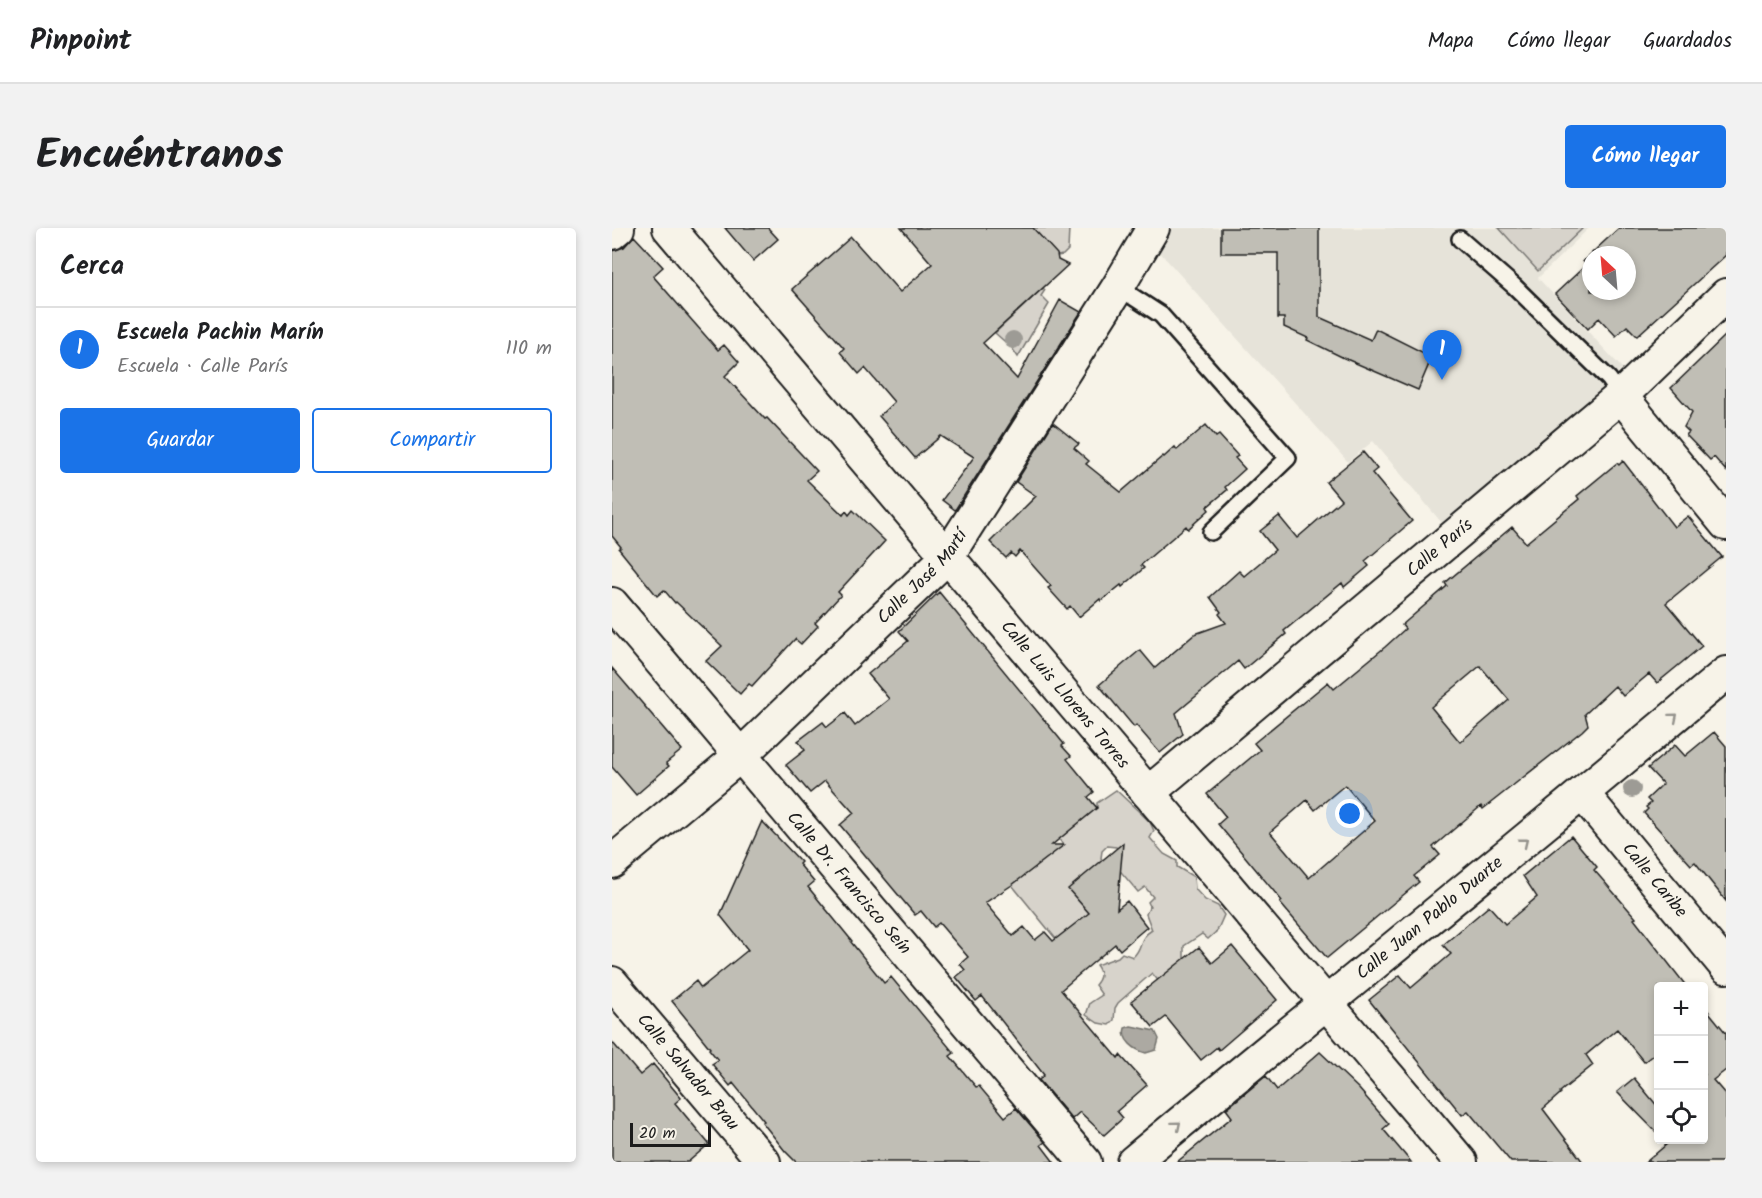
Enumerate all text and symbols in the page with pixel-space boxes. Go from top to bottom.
text: Pinpoint [30,19,131,64]
text: Mapa [1427,25,1474,58]
text: Cómo llegar [1507,25,1610,58]
text: Guardados [1643,25,1732,58]
text: Encuéntranos [36,123,283,190]
button: Cómo llegar [1565,125,1726,188]
text: Cerca [60,246,124,288]
north arrow [1582,246,1636,300]
text: Escuela Pachin Marín [117,316,324,351]
pin: 1 [1422,330,1462,380]
text: 1 [76,333,83,365]
text: 110 m [506,333,552,365]
text: Escuela · Calle París [117,351,288,383]
button: Guardar [60,408,300,473]
button: Compartir [312,408,552,473]
street label: Calle París [1400,511,1480,585]
street label: Calle José Martí [870,522,977,632]
street label: Calle Luis Llorens Torres [993,614,1137,776]
one-way arrow [1667,713,1678,724]
your location [1335,799,1364,828]
street label: Calle Dr. Francisco Seín [779,805,918,962]
street label: Calle Caribe [1614,836,1694,924]
one-way arrow [1517,838,1528,849]
street label: Calle Juan Pablo Duarte [1350,849,1510,987]
map controls [1654,982,1708,1144]
button: + [1654,982,1708,1036]
street label: Calle Salvador Brau [629,1007,747,1138]
button: − [1654,1036,1708,1090]
button: locate [1654,1090,1708,1144]
scale bar [630,1120,711,1148]
text: 20 m [639,1121,675,1146]
one-way arrow [1171,1121,1182,1132]

